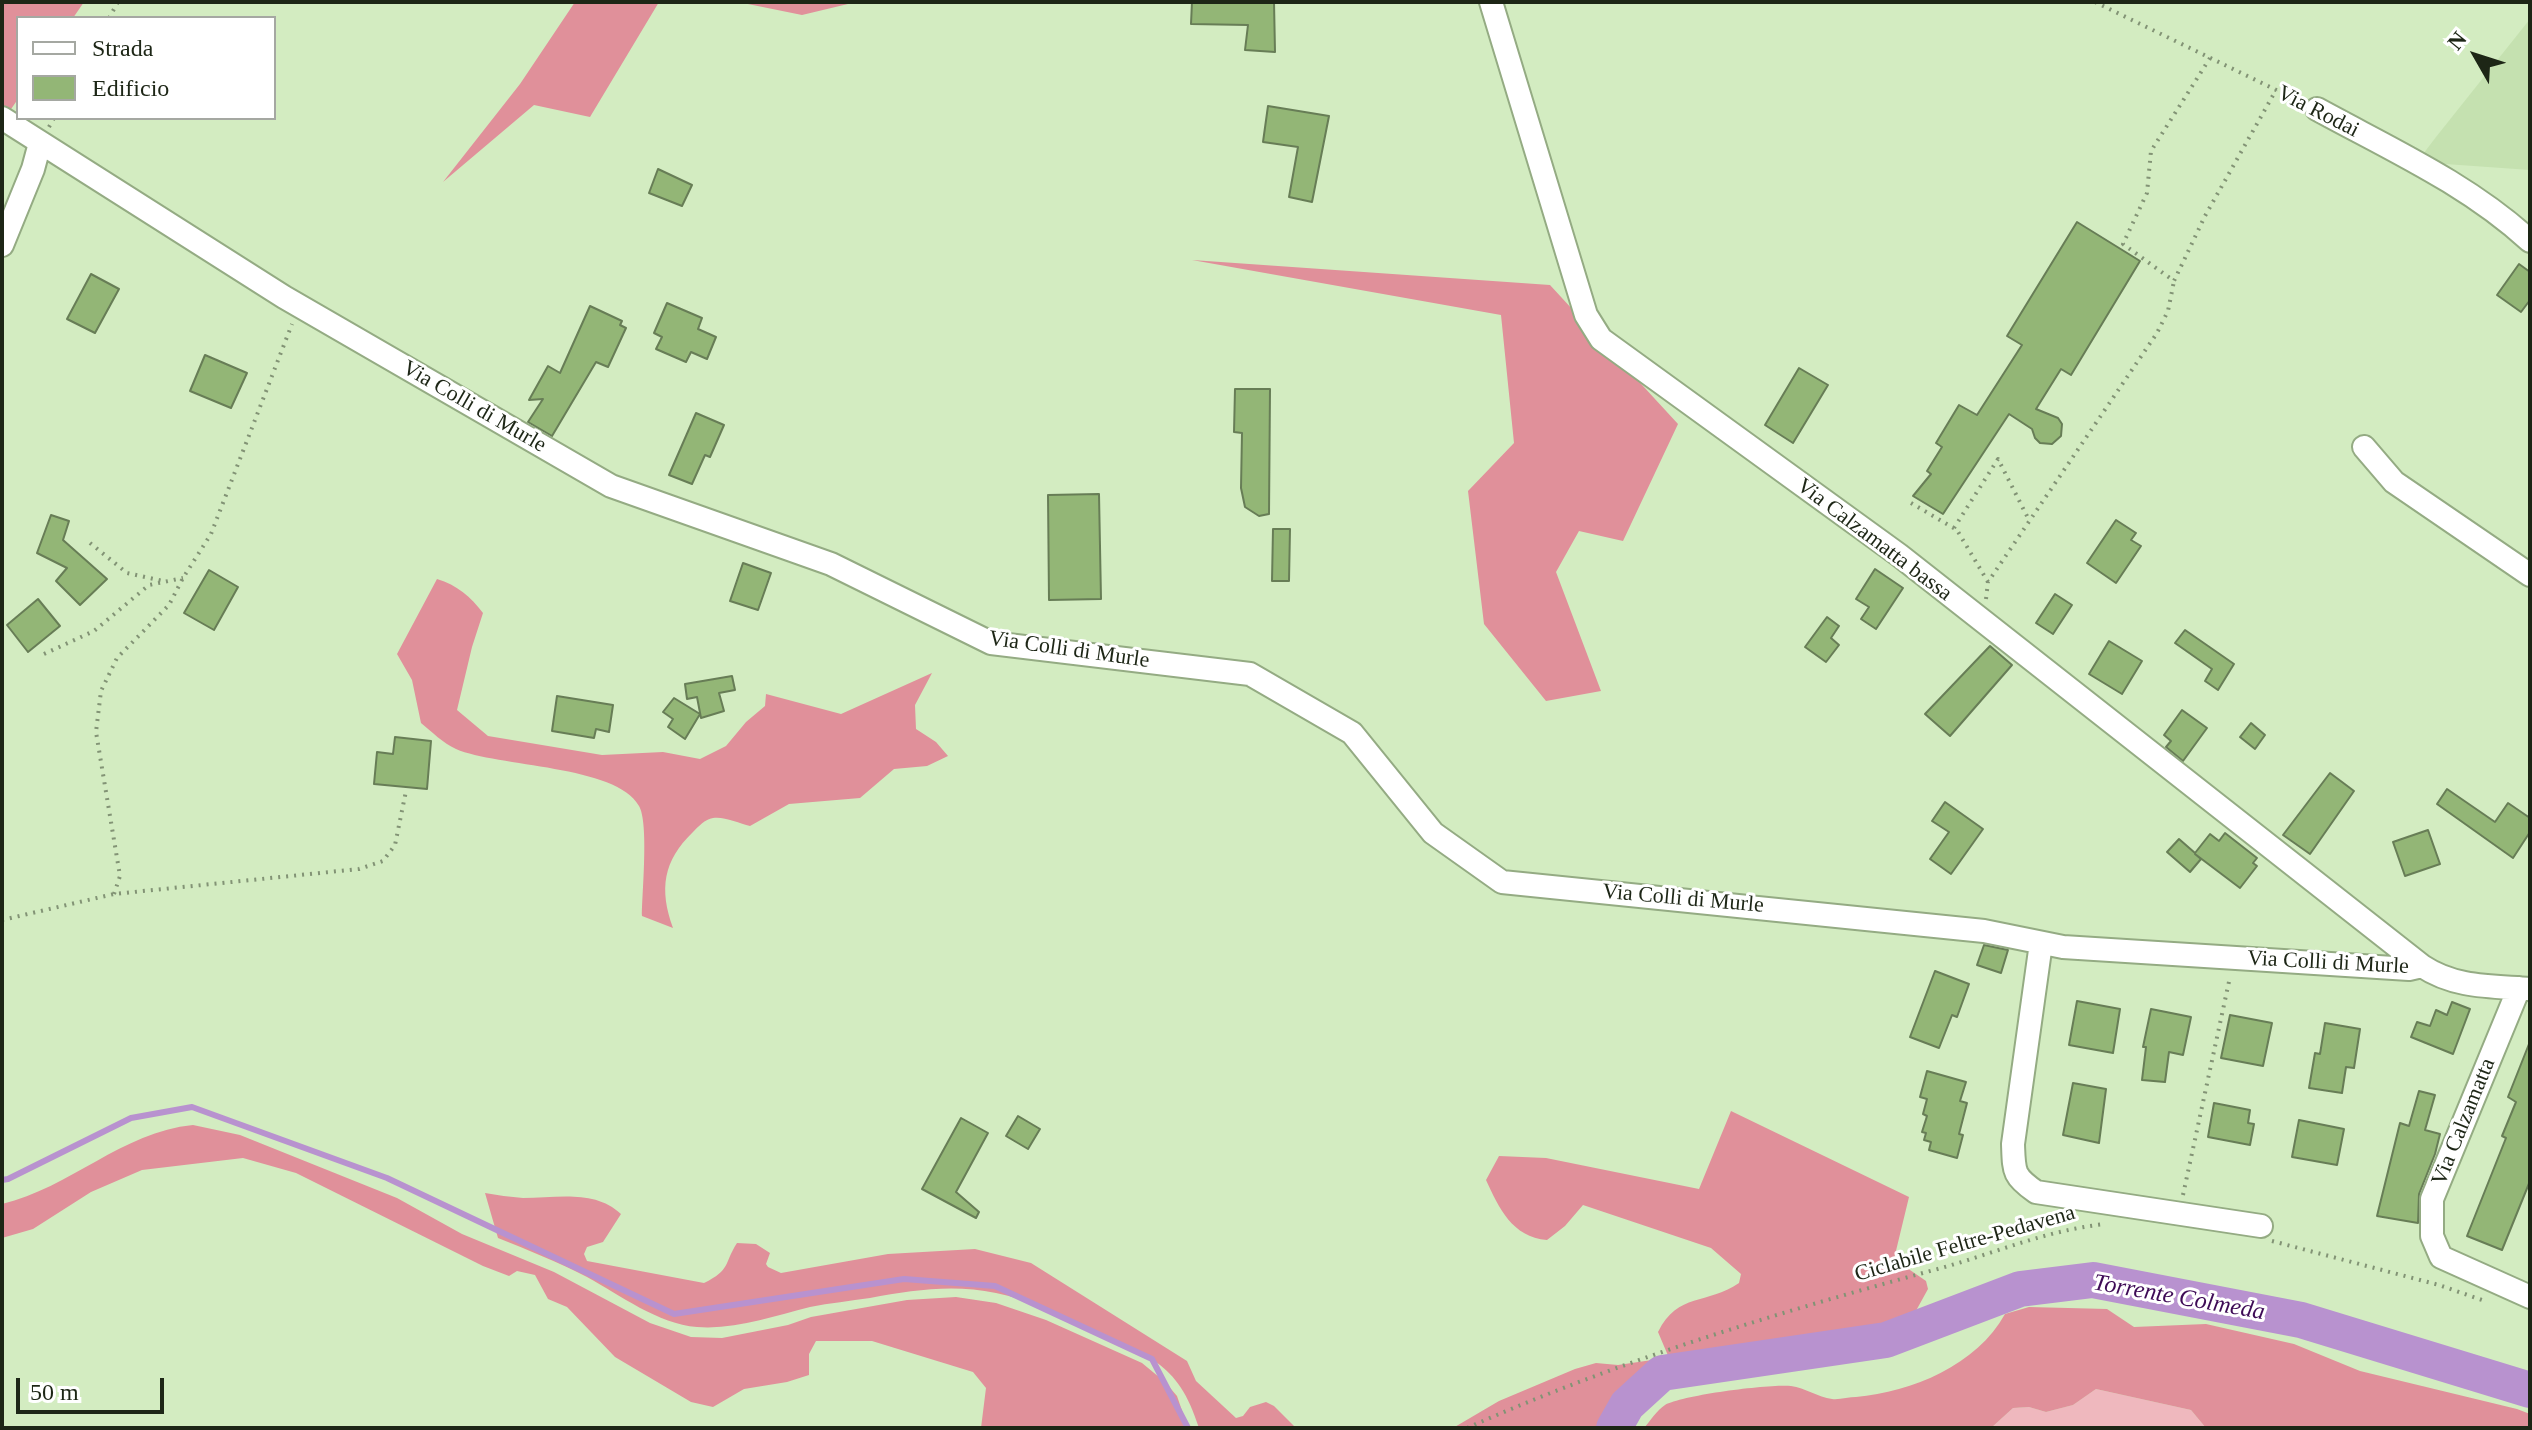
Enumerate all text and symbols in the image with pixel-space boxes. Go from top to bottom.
legend [16,16,276,120]
north arrow [2436,16,2516,96]
text: N [2442,27,2472,55]
text: Strada [92,35,153,61]
text: Edificio [92,75,169,101]
street label: Via Rodai [2273,80,2363,144]
street label: Via Colli di Murle [397,355,551,459]
street label: Via Calzamatta bassa [1791,473,1957,607]
street label: Via Colli di Murle [987,626,1151,674]
street label: Via Colli di Murle [1601,879,1765,919]
street label: Via Colli di Murle [2247,946,2409,980]
street label: Via Calzamatta [2426,1055,2502,1189]
street label: Ciclabile Feltre-Pedavena [1852,1200,2078,1288]
water label: Torrente Colmeda [2091,1269,2267,1327]
scale bar [20,1362,168,1412]
text: 50 m [30,1379,79,1405]

